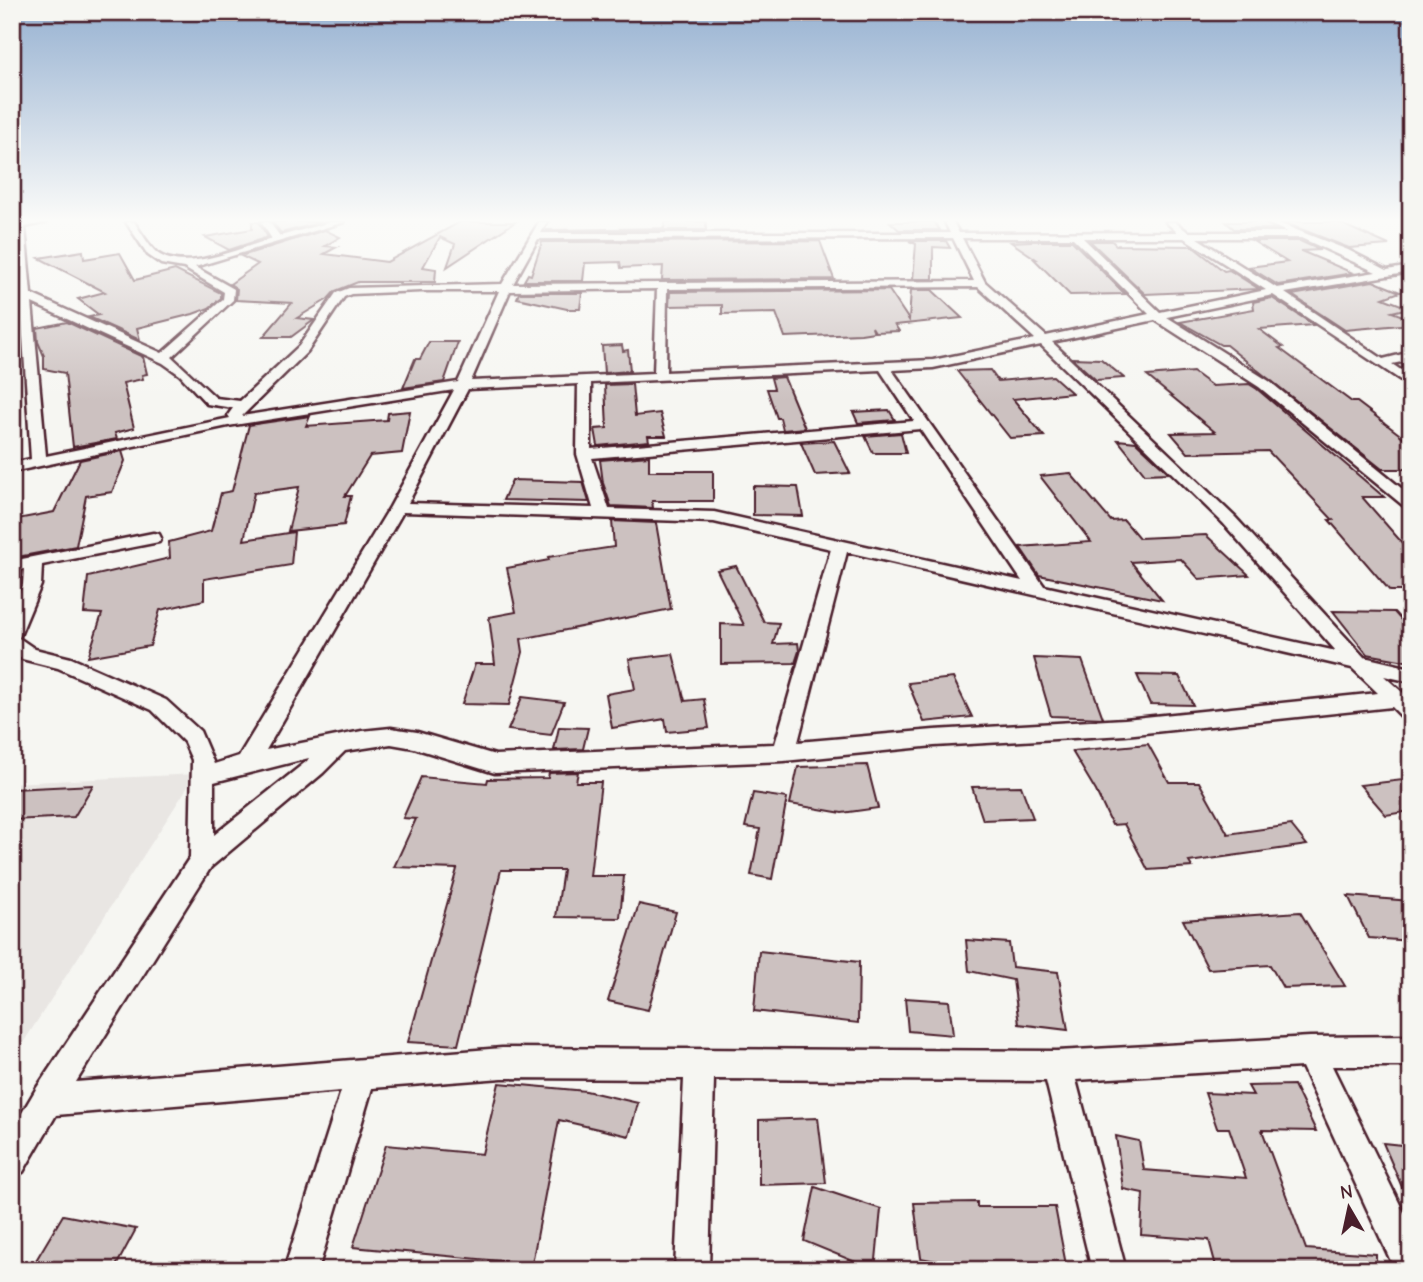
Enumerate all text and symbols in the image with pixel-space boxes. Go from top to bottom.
north arrow [1314,1174,1384,1244]
text: N [1339,1180,1354,1204]

